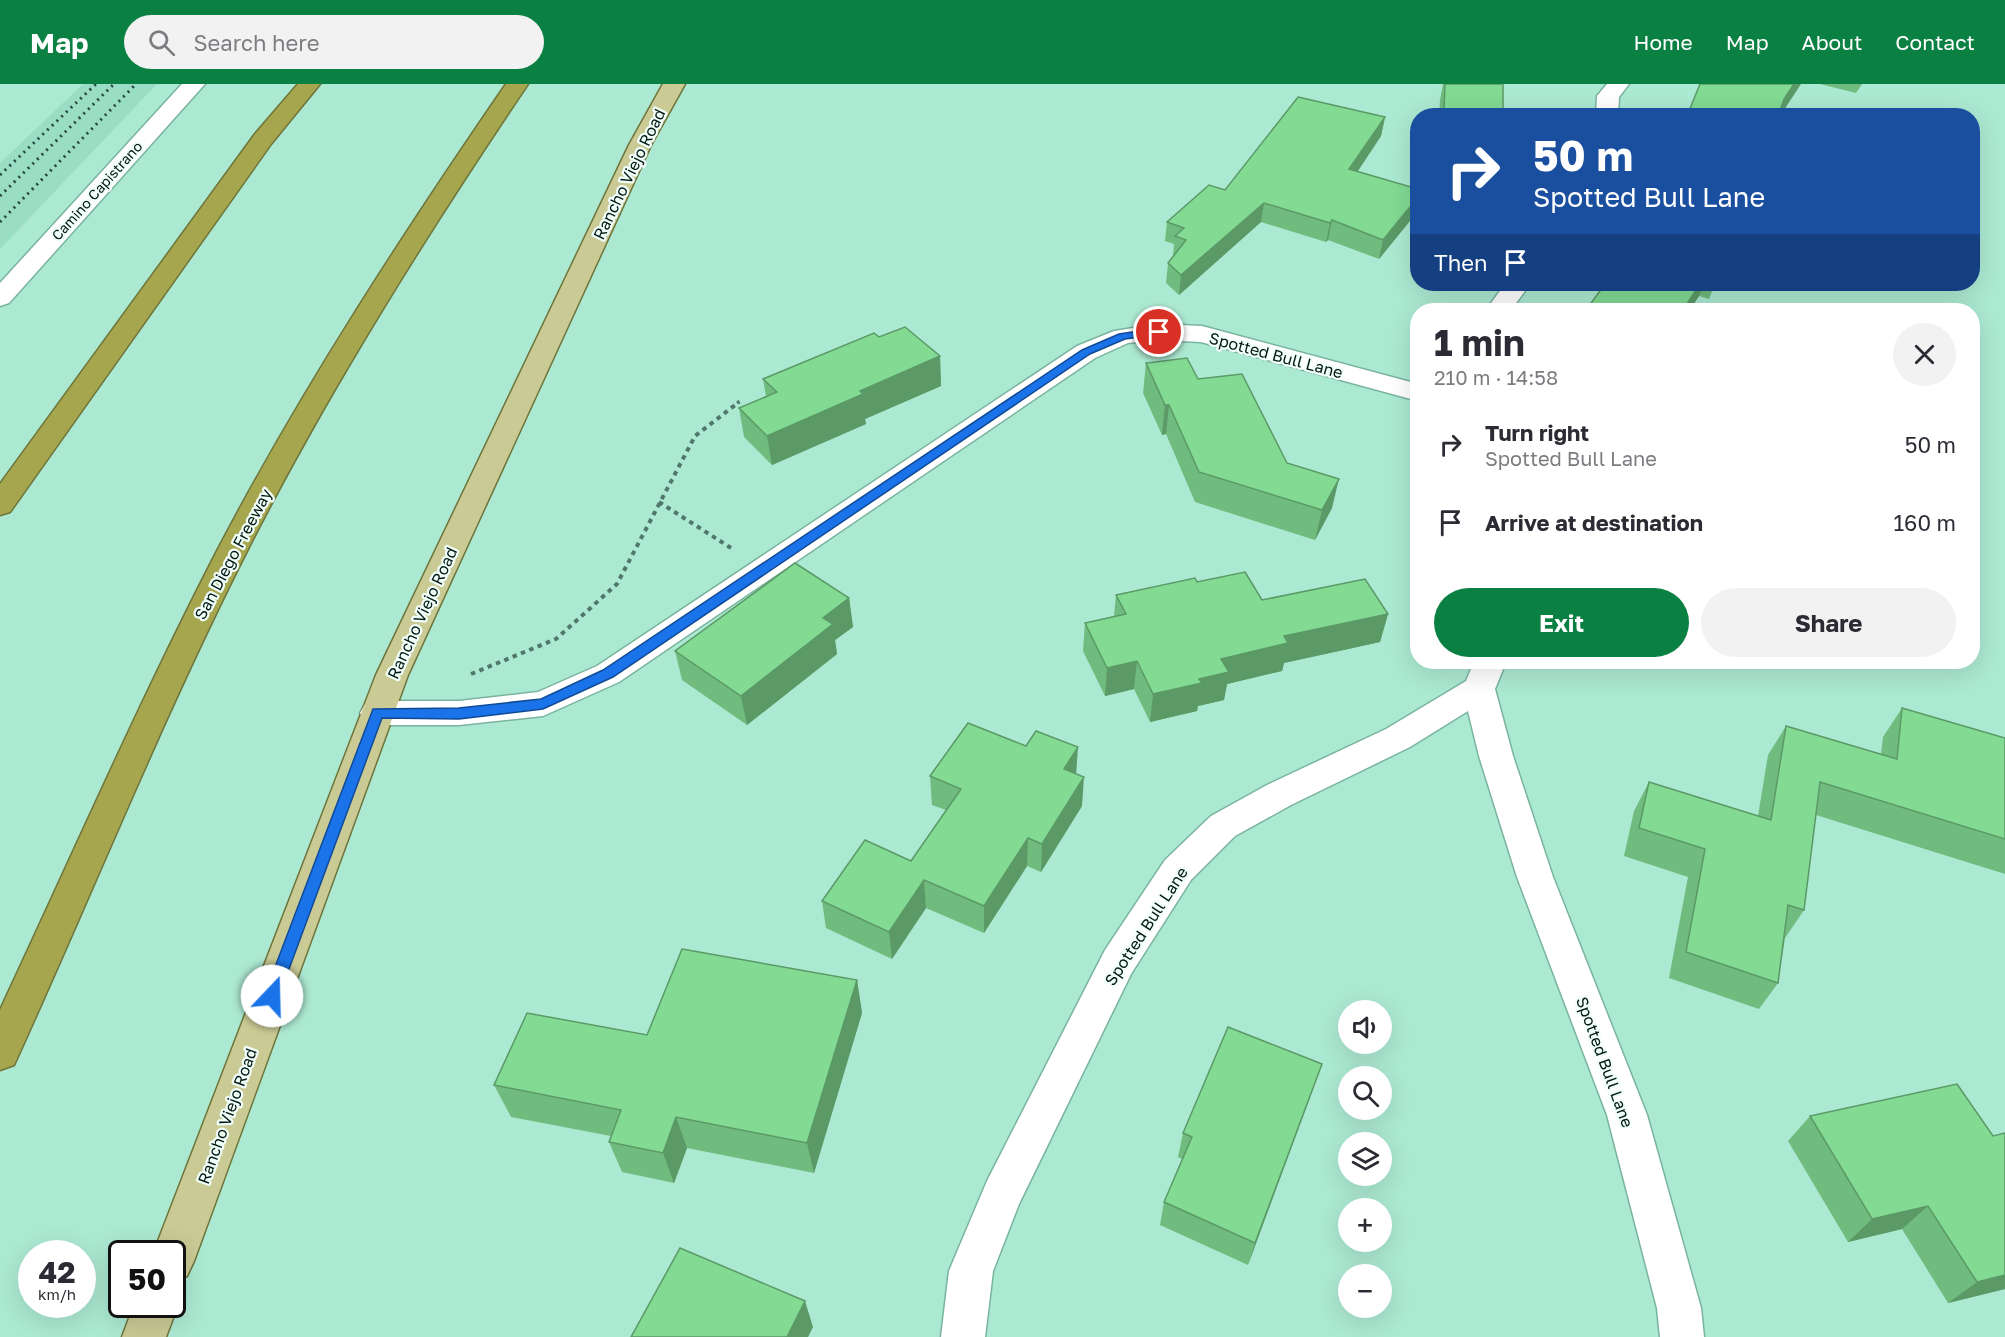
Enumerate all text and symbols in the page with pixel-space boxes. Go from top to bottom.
search box [124,15,544,69]
text: Map [30,26,88,59]
icon: search [145,26,178,59]
text: Search here [193,29,319,56]
text: Home [1633,29,1693,55]
text: Map [1726,29,1769,55]
text: About [1802,29,1862,55]
text: Contact [1895,29,1975,55]
street label: Rancho Viejo Road [589,105,669,243]
text: 50 m [1533,130,1633,180]
icon: right [1434,132,1512,210]
street label: Camino Capistrano [48,138,145,244]
text: Spotted Bull Lane [1533,181,1765,213]
icon: arrive [1499,246,1532,279]
text: Then [1434,249,1487,276]
pin [1133,306,1184,357]
icon: arrive [1142,315,1175,348]
text: 1 min [1434,321,1525,364]
button: close [1893,323,1956,386]
street label: Spotted Bull Lane [1207,328,1345,382]
text: 210 m · 14:58 [1434,365,1558,389]
text: Turn right [1485,419,1589,446]
icon: right [1434,428,1467,461]
text: 50 m [1905,431,1956,458]
text: Spotted Bull Lane [1485,446,1657,470]
street label: San Diego Freeway [190,485,276,623]
icon: arrive [1434,506,1467,539]
text: Arrive at destination [1485,509,1703,536]
text: 160 m [1893,509,1956,536]
street label: Rancho Viejo Road [383,544,461,682]
button: Exit [1434,588,1689,657]
button: Share [1701,588,1956,657]
street label: Spotted Bull Lane [1100,863,1192,989]
position arrow [240,964,304,1028]
street label: Spotted Bull Lane [1572,994,1638,1130]
map controls [1338,1000,1392,1318]
button: sound [1338,1000,1392,1054]
street label: Rancho Viejo Road [193,1045,261,1187]
button: search [1338,1066,1392,1120]
button: layers [1338,1132,1392,1186]
button: + [1338,1198,1392,1252]
speed limit sign: 50 [108,1240,186,1318]
text: 42 [38,1254,76,1290]
button: − [1338,1264,1392,1318]
text: km/h [38,1285,76,1303]

